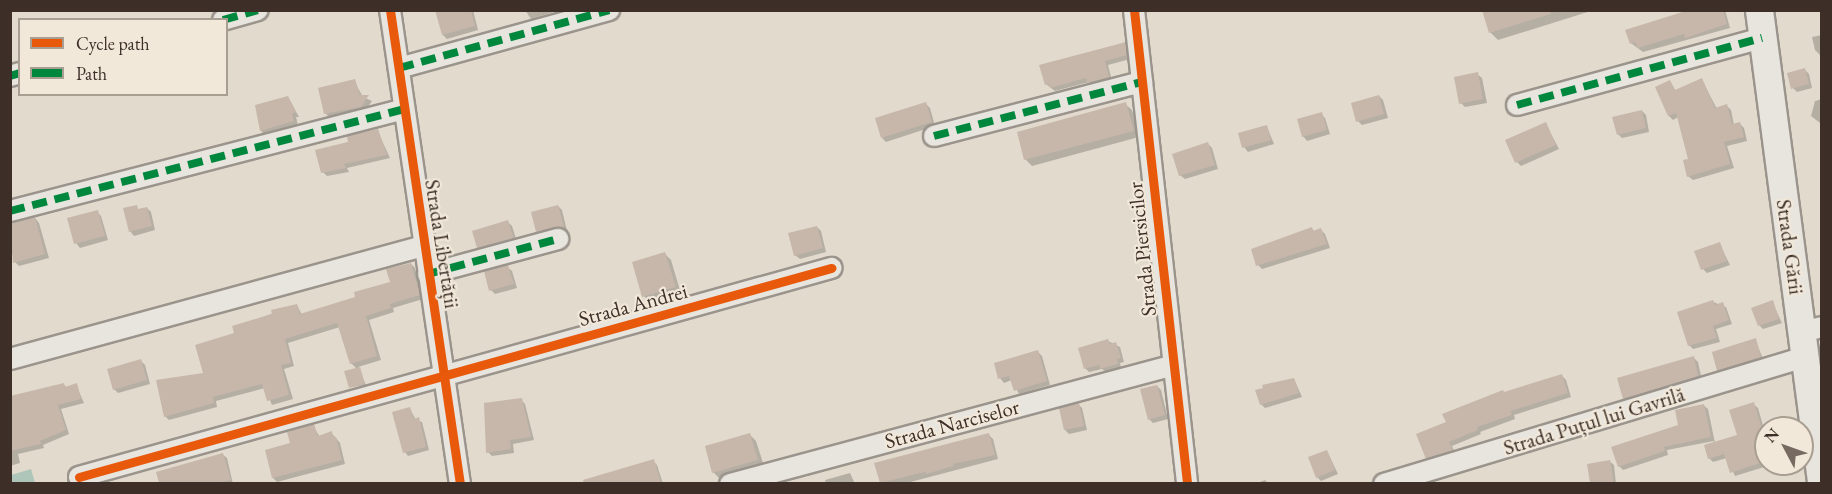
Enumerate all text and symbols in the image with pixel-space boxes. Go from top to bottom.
legend [18,18,228,96]
text: Cycle path [76,32,150,55]
text: Path [76,62,107,85]
street label: Strada Libertății [419,178,465,310]
street label: Strada Piersicilor [1122,181,1162,317]
street label: Strada Gării [1771,198,1809,296]
street label: Strada Andrei [576,278,690,332]
street label: Strada Puțul lui Gavrilă [1500,381,1688,461]
street label: Strada Narciselor [882,394,1022,454]
north arrow [1754,416,1814,476]
text: N [1759,423,1784,447]

